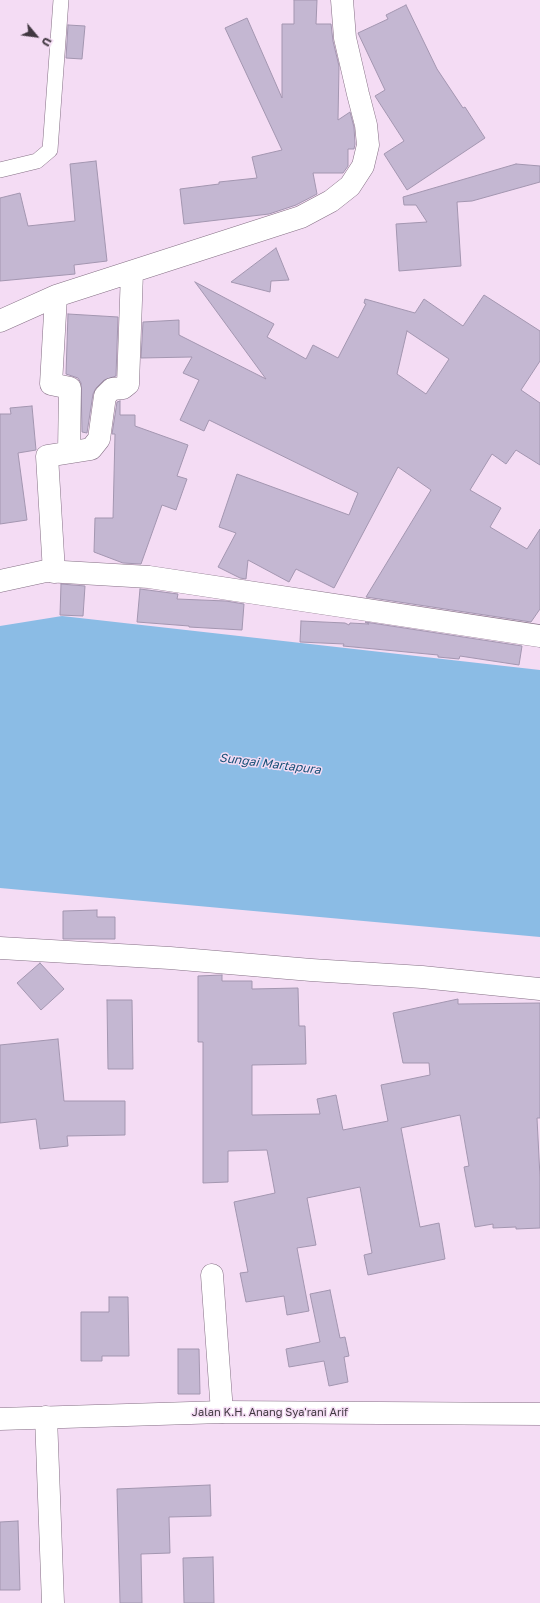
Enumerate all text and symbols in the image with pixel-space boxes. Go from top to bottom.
north arrow [16,16,56,56]
text: U [39,35,55,49]
water label: Sungai Martapura [218,751,322,777]
street label: Jalan K.H. Anang Sya'rani Arif [192,1406,348,1420]

